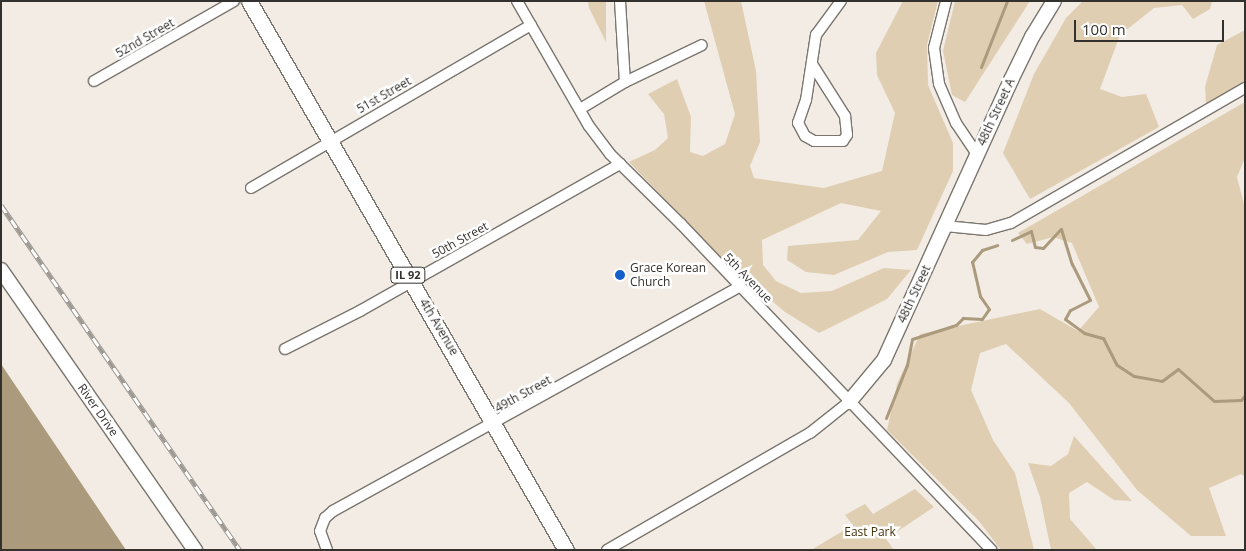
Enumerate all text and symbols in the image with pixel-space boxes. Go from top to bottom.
scale bar [1076,10,1226,42]
street label: 52nd Street [113,16,177,60]
text: 100 m [1082,19,1126,39]
street label: 51st Street [354,74,414,116]
street label: 48th Street A [974,76,1018,148]
street label: 50th Street [429,219,491,261]
street label: 5th Avenue [721,250,775,306]
place label: Grace Korean Church [630,261,706,289]
street label: 48th Street [894,263,934,325]
road number: IL 92 [389,266,427,284]
marker: Grace Korean Church [614,269,626,281]
street label: 4th Avenue [417,296,461,358]
street label: 49th Street [492,373,554,415]
street label: River Drive [75,381,121,439]
park label: East Park [844,525,896,539]

